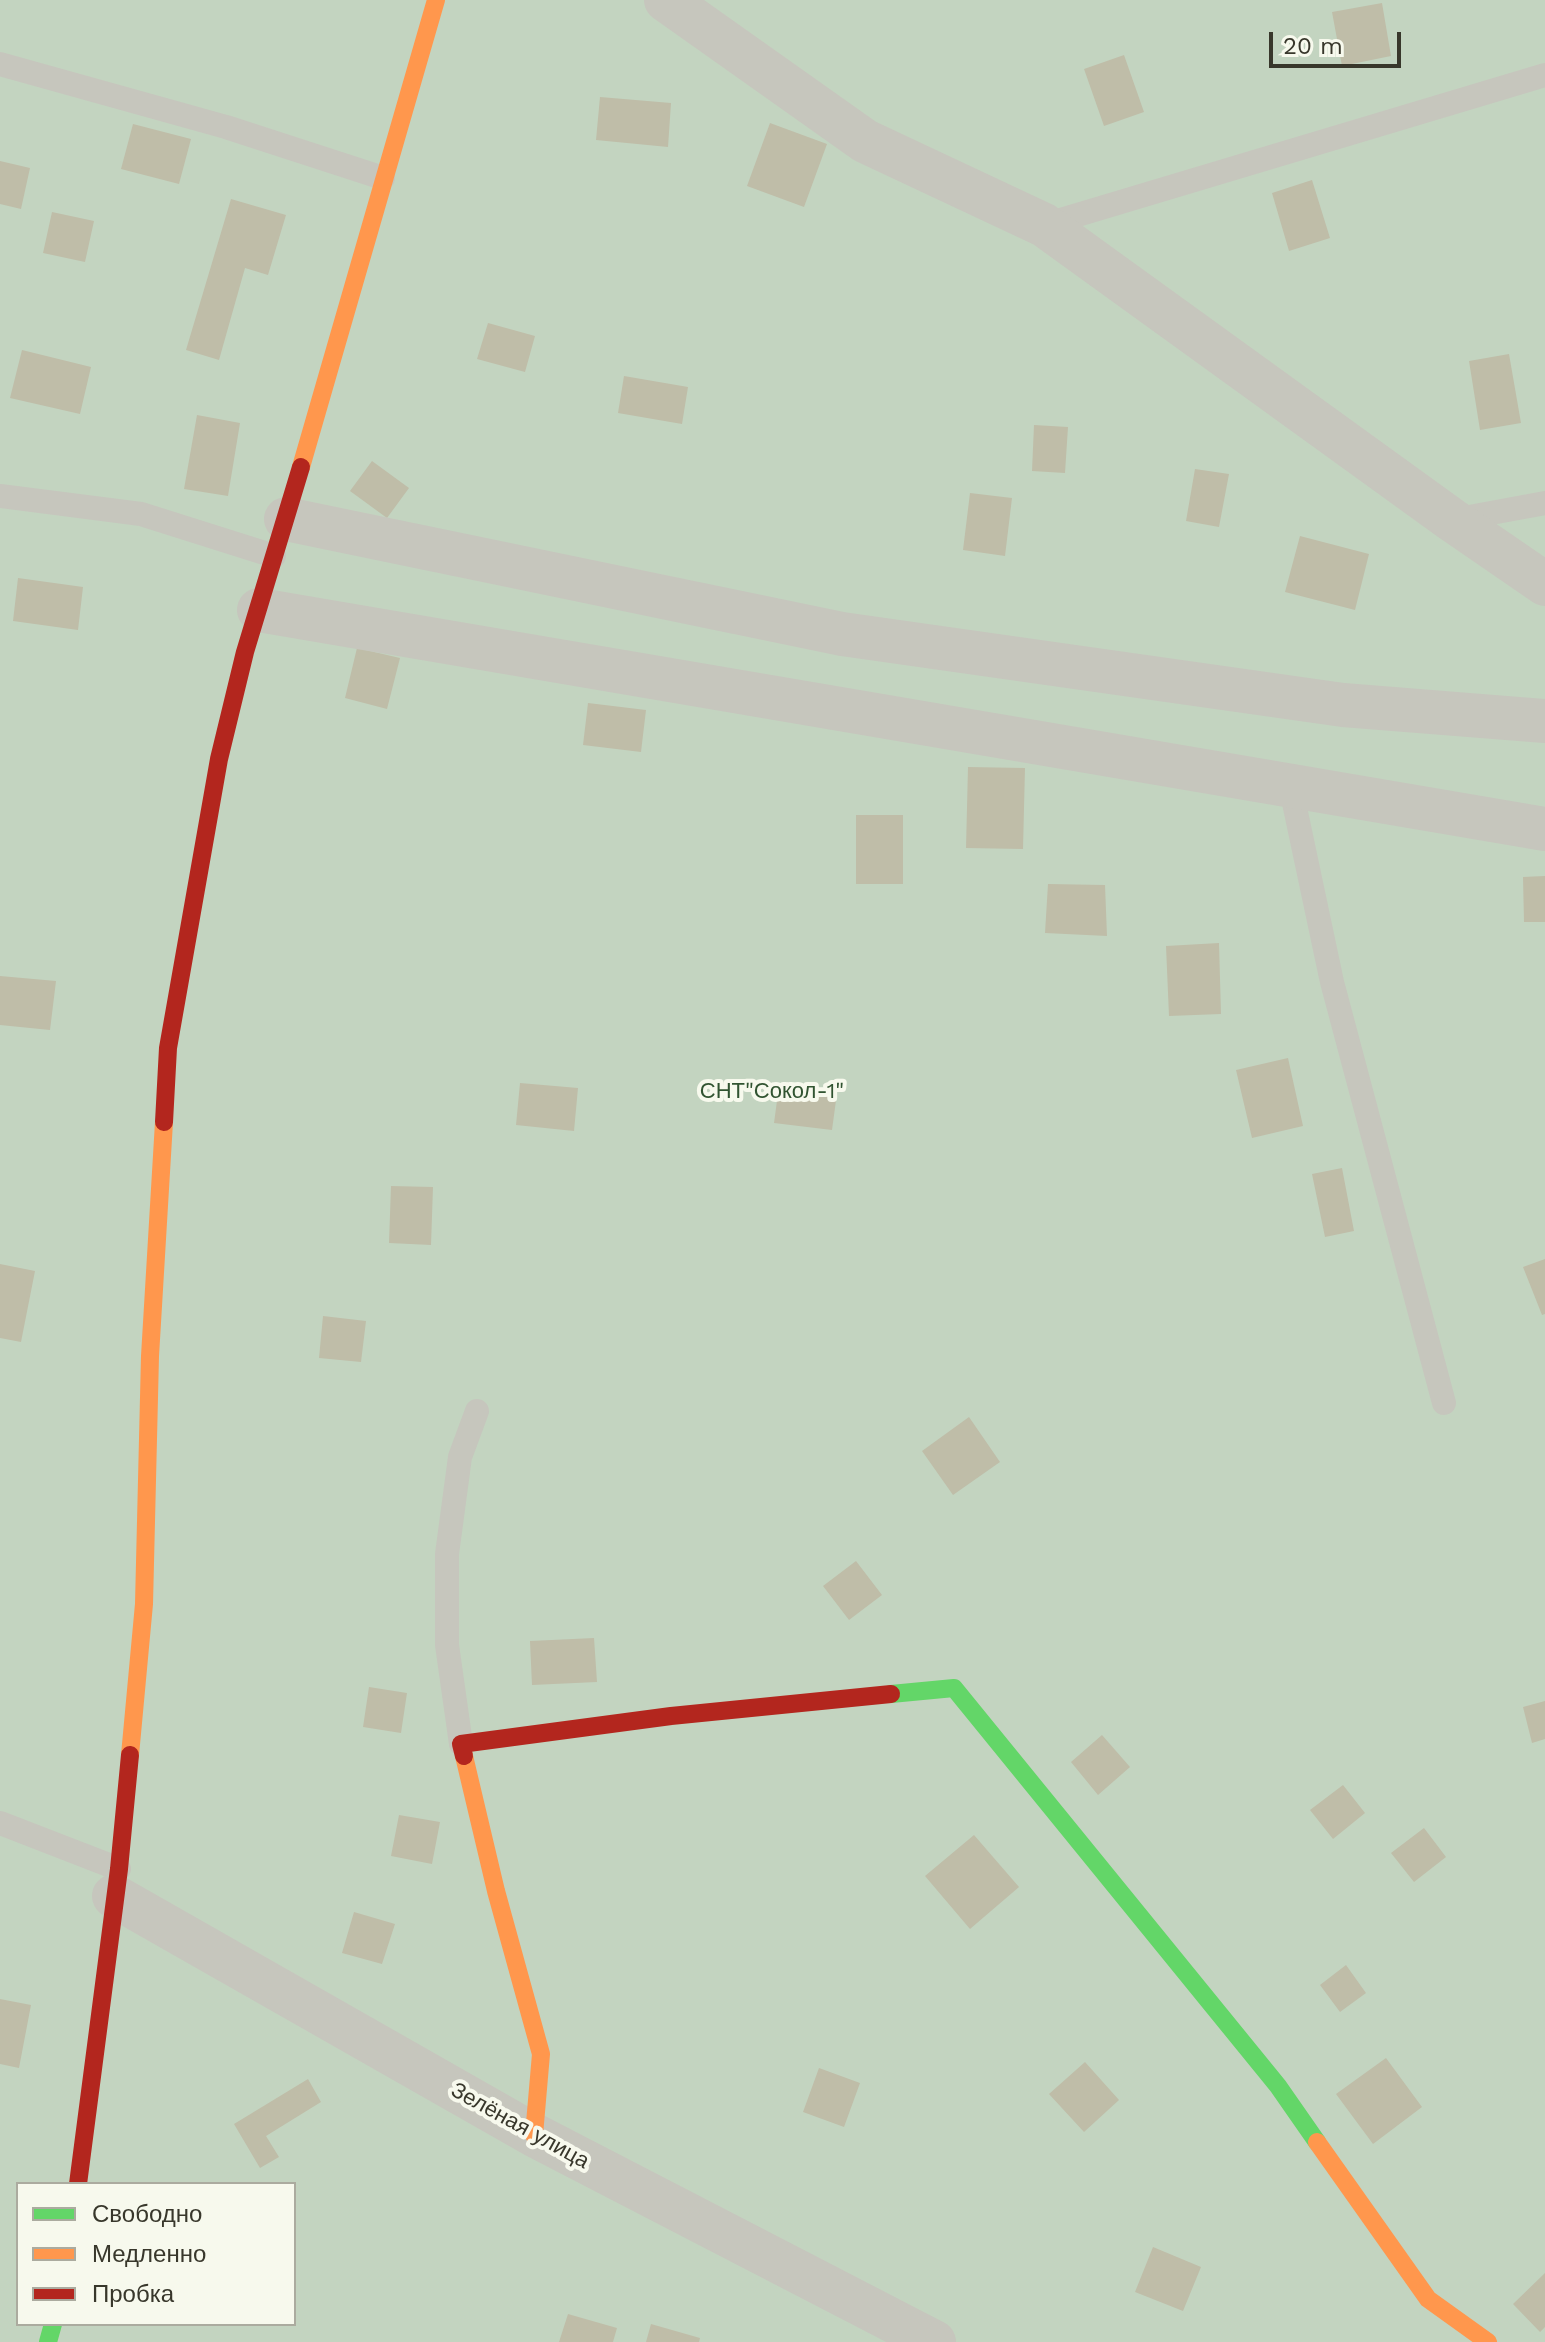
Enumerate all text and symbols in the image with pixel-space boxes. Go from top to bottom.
scale bar [1273,16,1405,66]
text: 20 m [1283,32,1343,60]
park label: СНТ"Сокол-1" [700,1079,844,1105]
street label: Зелёная улица [446,2077,594,2175]
legend [16,2182,296,2326]
text: Свободно [92,2200,202,2228]
text: Медленно [92,2240,206,2268]
text: Пробка [92,2280,174,2308]

